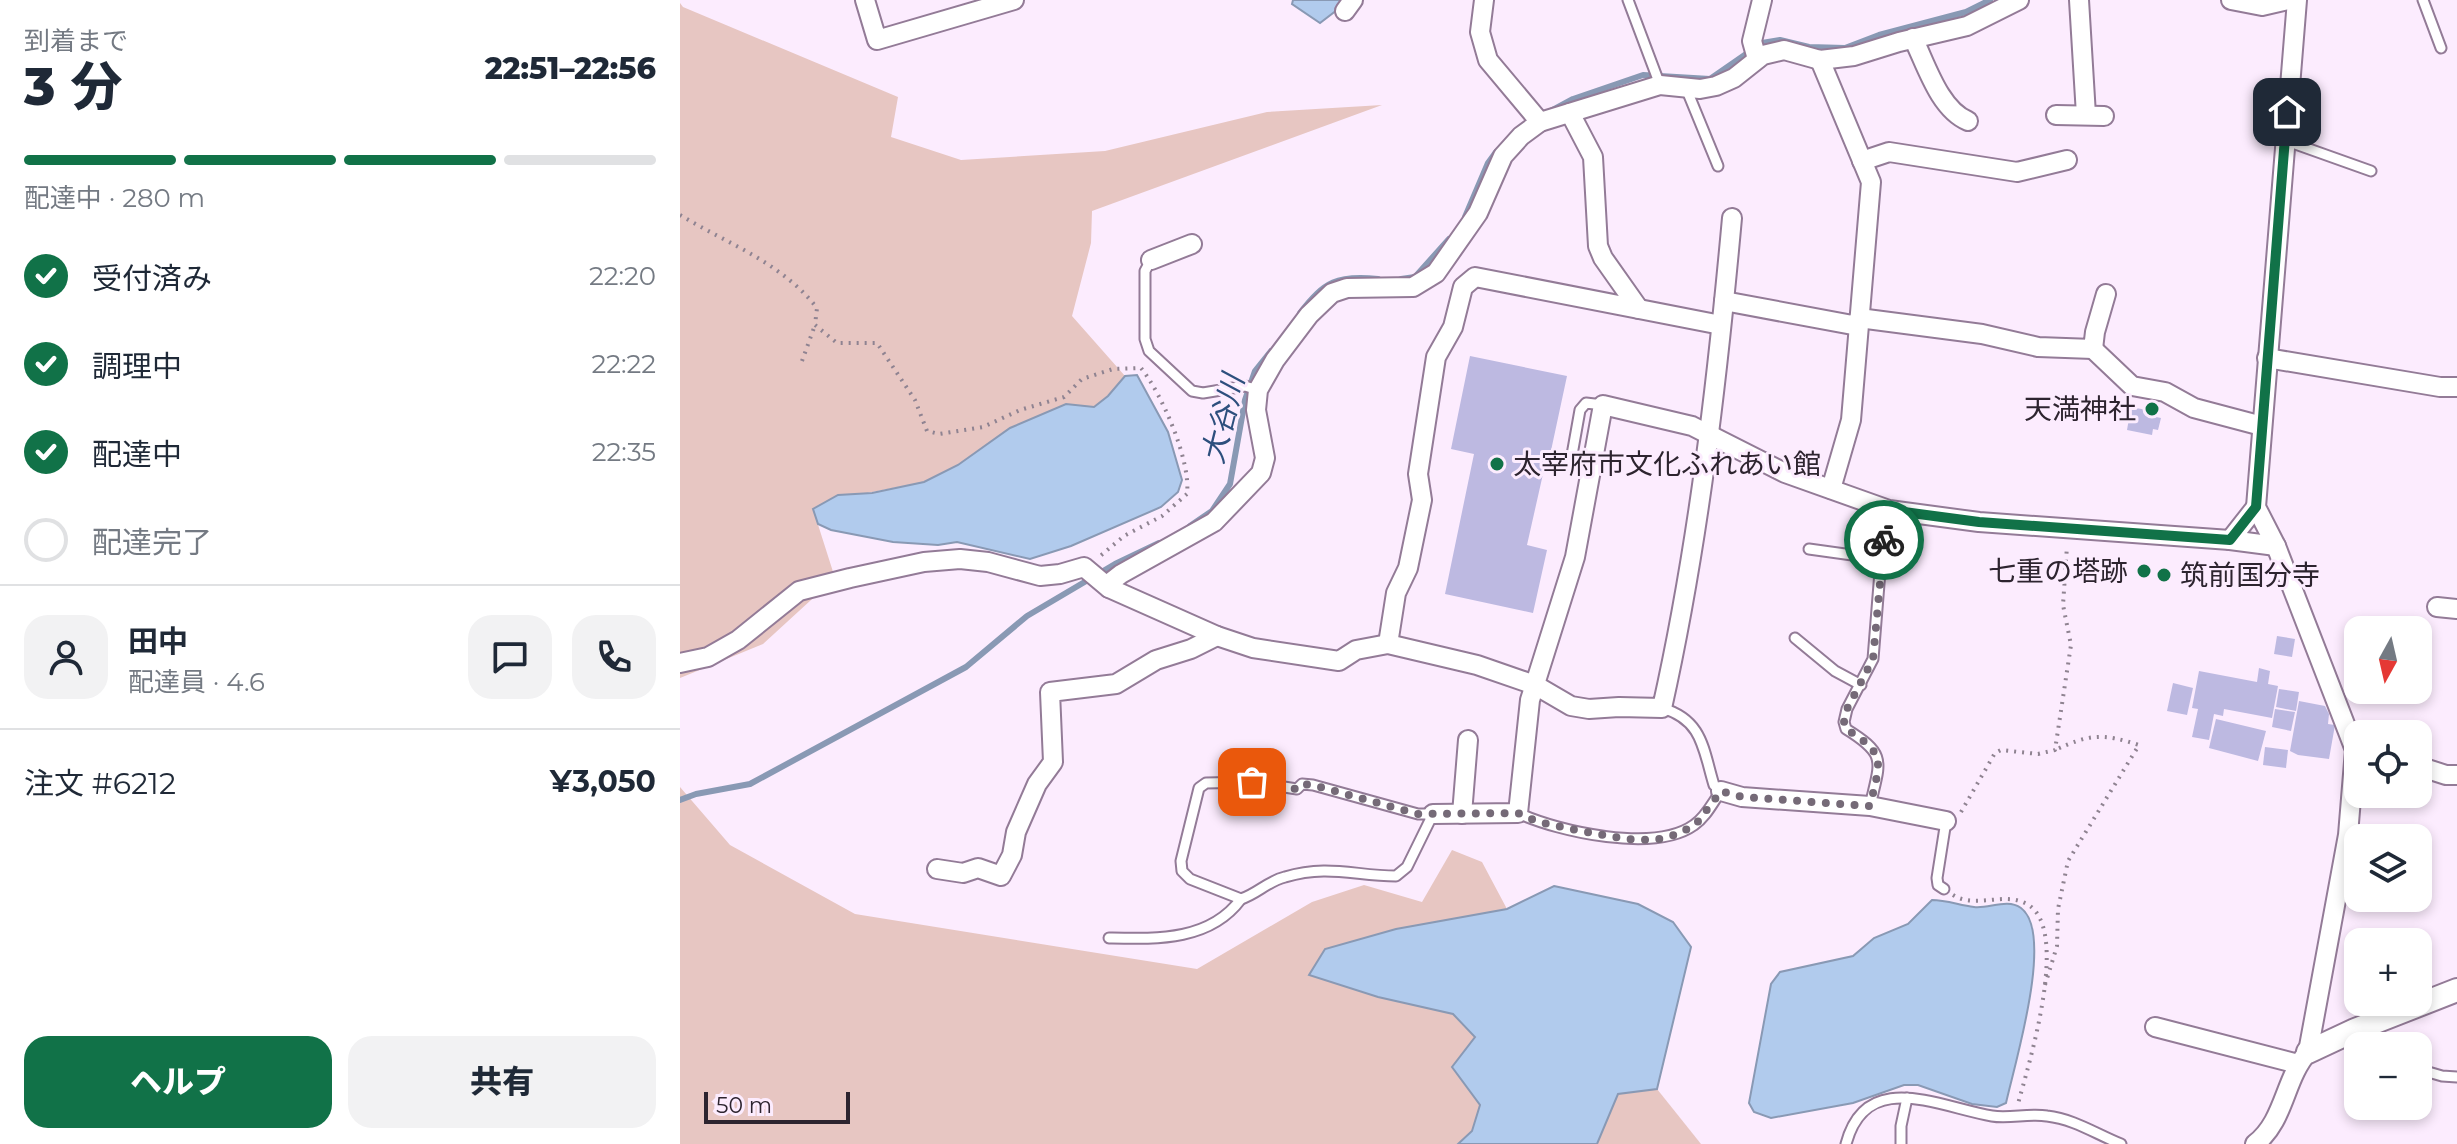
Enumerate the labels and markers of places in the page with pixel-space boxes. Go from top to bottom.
pin [2253,78,2321,146]
place label: 天満神社 [2024,392,2136,426]
marker: 天満神社 [2143,400,2161,418]
place label: 太宰府市文化ふれあい館 [1513,447,1821,481]
marker: 太宰府市文化ふれあい館 [1488,455,1506,473]
place label: 七重の塔跡 [1988,554,2128,588]
place label: 筑前国分寺 [2180,558,2320,592]
marker: 七重の塔跡 [2135,562,2153,580]
marker: 筑前国分寺 [2155,566,2173,584]
pin [1218,748,1286,816]

